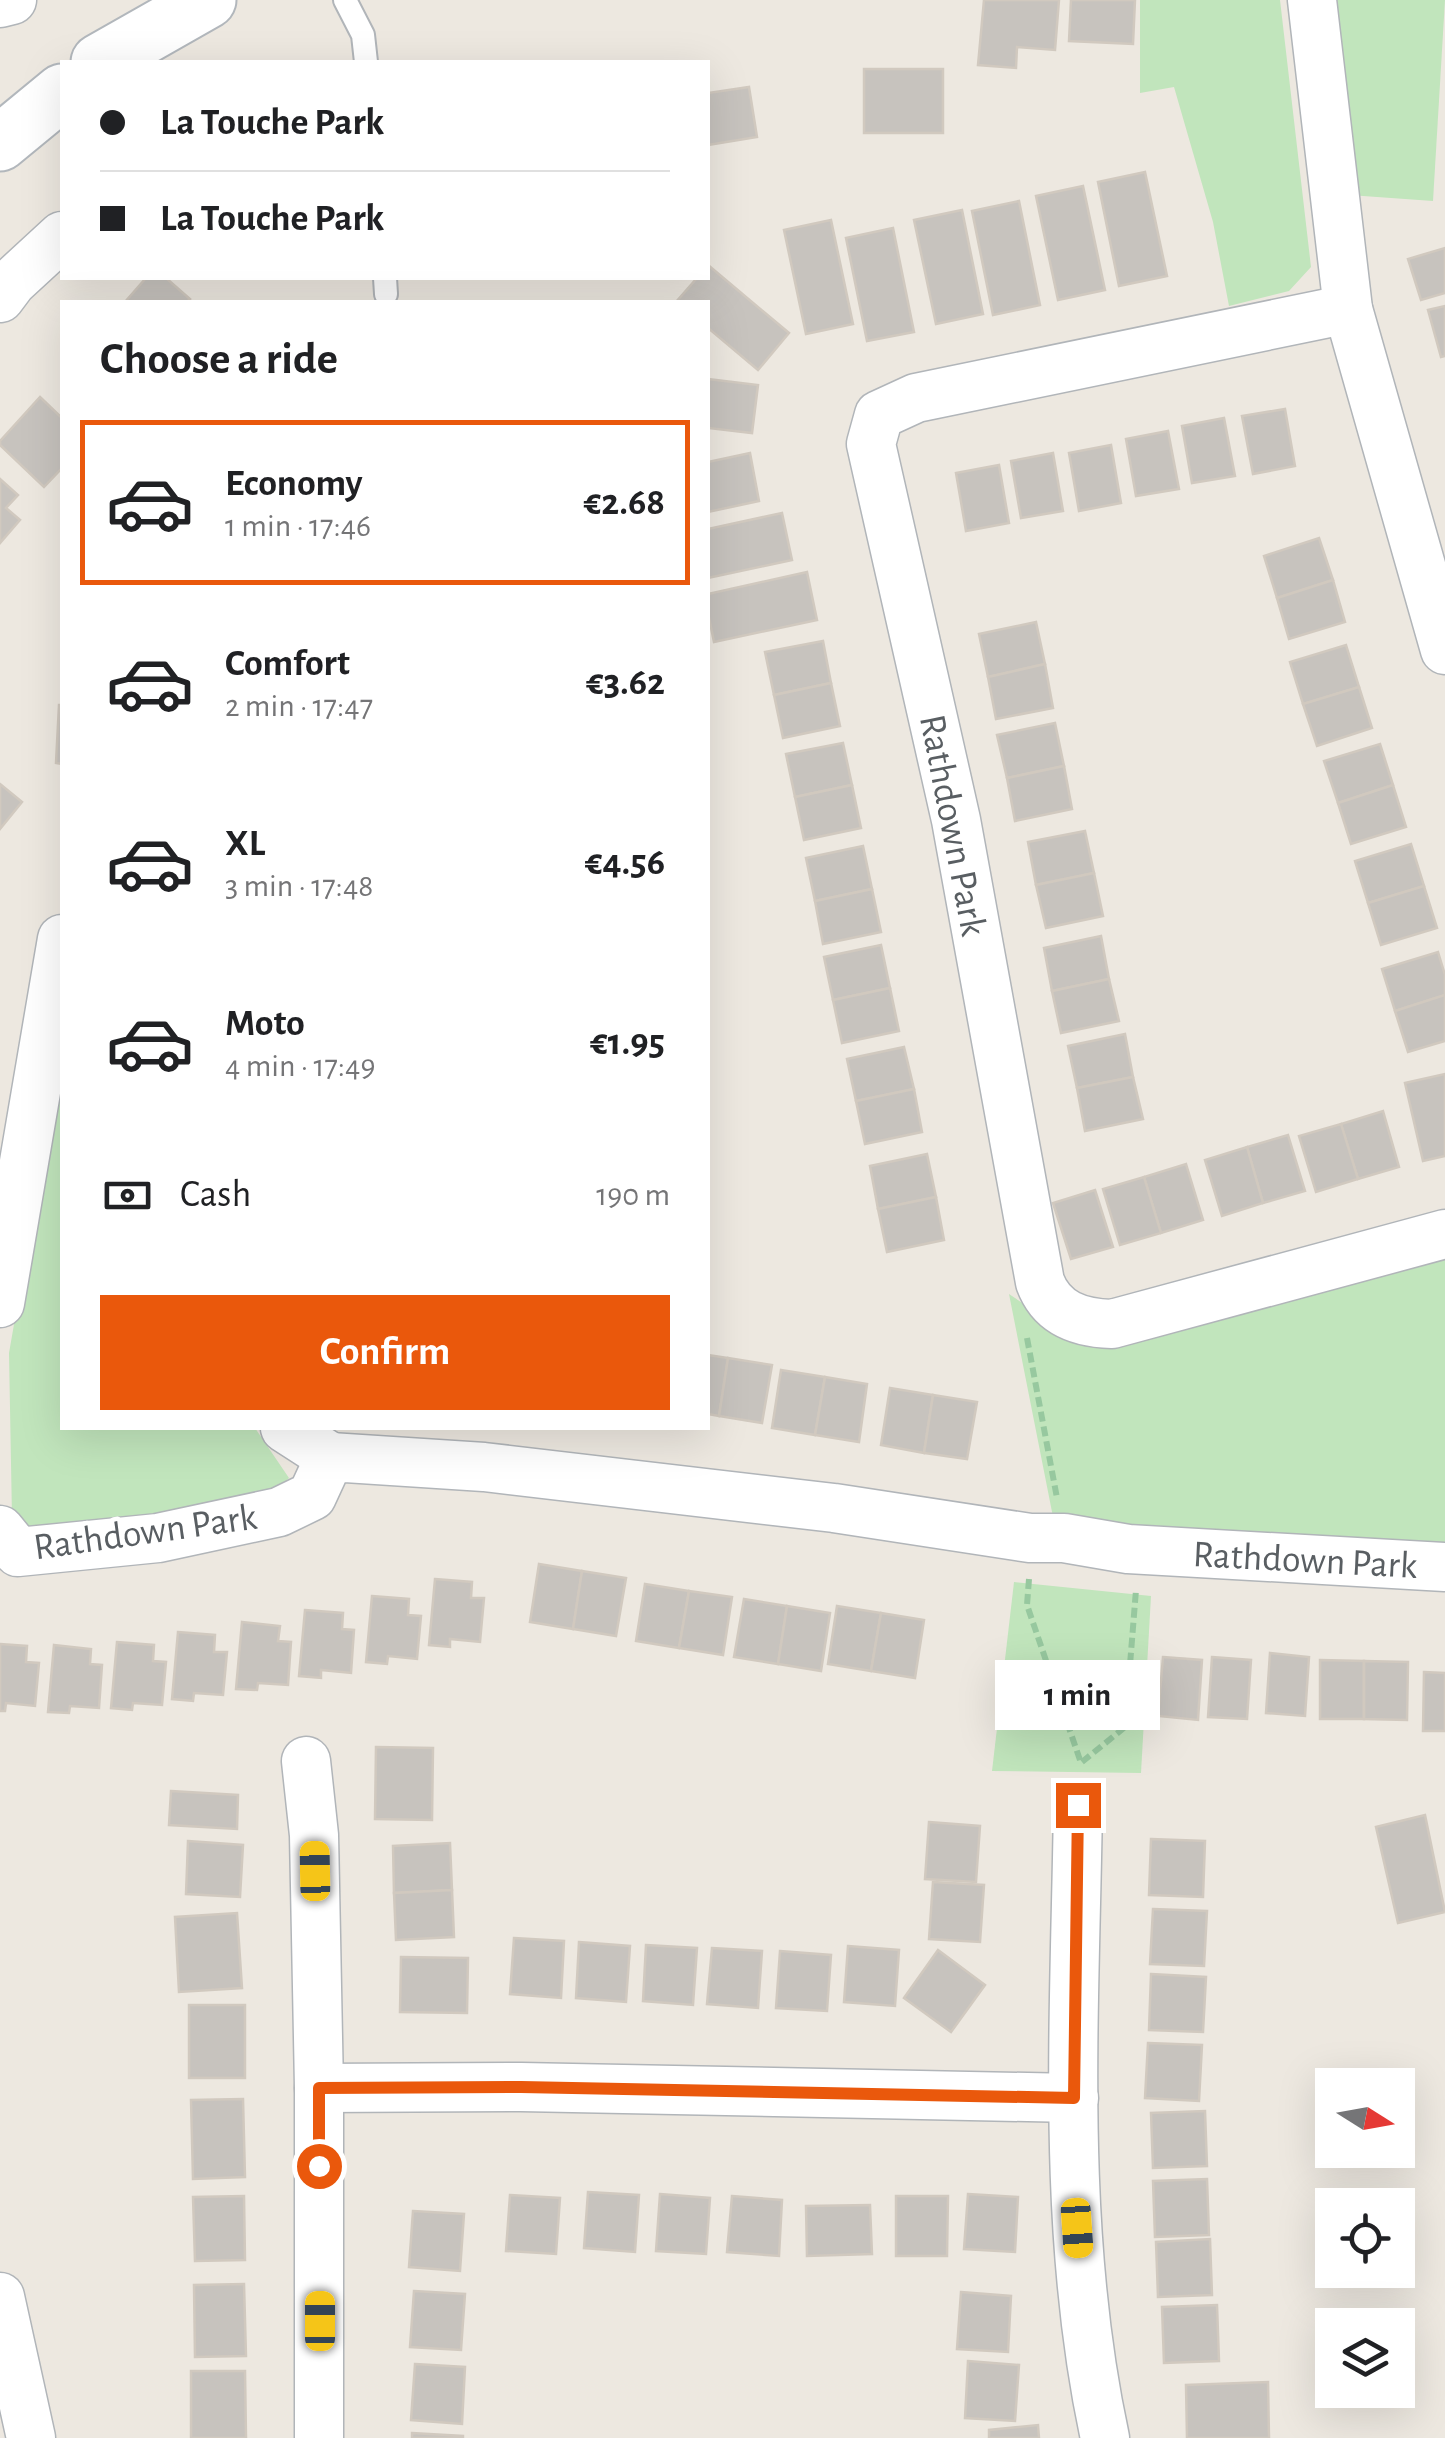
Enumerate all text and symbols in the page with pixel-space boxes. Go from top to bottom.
text: La Touche Park [160,104,384,142]
text: La Touche Park [160,200,384,238]
text: Choose a ride [100,337,338,382]
icon: car [105,458,195,548]
text: Economy [225,465,363,503]
text: €2.68 [584,484,665,522]
text: 1 min · 17:46 [225,510,371,542]
icon: car [105,638,195,728]
text: Comfort [225,645,350,683]
text: €3.62 [586,664,665,702]
text: 2 min · 17:47 [225,690,373,722]
street label: Rathdown Park [912,711,992,940]
icon: car [105,818,195,908]
text: XL [225,825,265,863]
text: €4.56 [585,844,665,882]
text: 3 min · 17:48 [225,870,373,902]
icon: car [105,998,195,1088]
text: Moto [225,1005,305,1043]
text: €1.95 [590,1024,665,1062]
text: 4 min · 17:49 [225,1050,376,1082]
icon: cash [100,1168,155,1223]
text: Cash [180,1176,251,1214]
text: 190 m [596,1179,670,1211]
button: Confirm [100,1295,670,1410]
street label: Rathdown Park [31,1498,260,1567]
street label: Rathdown Park [1192,1536,1419,1586]
callout: 1 min [996,1660,1160,1730]
text: 1 min [1044,1679,1111,1711]
route end [1056,1783,1101,1828]
car [299,1841,331,1901]
north arrow [1315,2068,1415,2168]
map controls [1315,2068,1415,2408]
route start [297,2144,342,2189]
button: locate [1315,2188,1415,2288]
car [1060,2197,1094,2259]
car [305,2291,335,2351]
button: layers [1315,2308,1415,2408]

